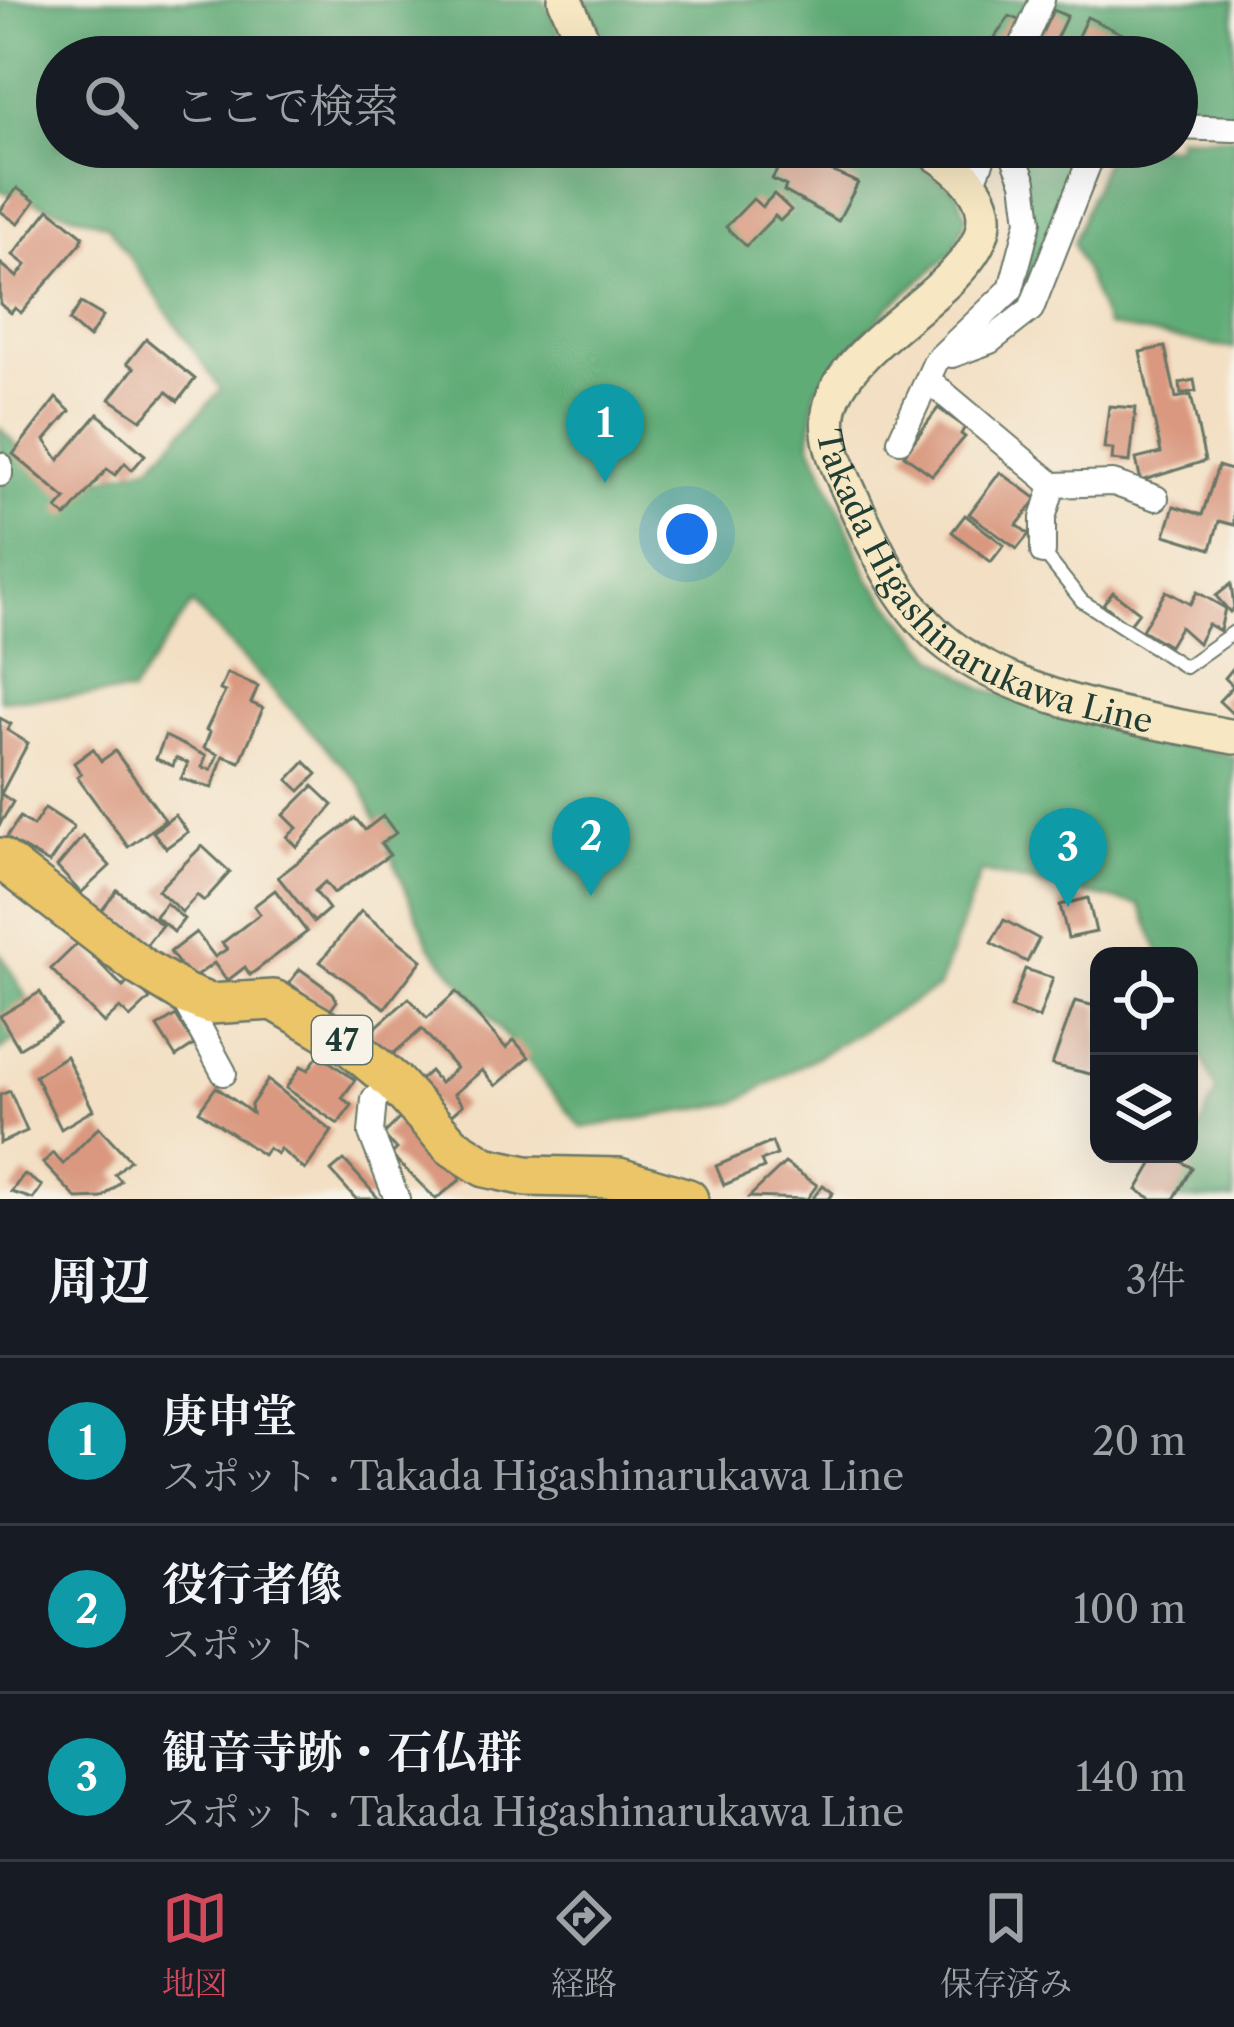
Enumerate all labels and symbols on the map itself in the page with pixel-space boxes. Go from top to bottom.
pin: 1 [566,384,644,483]
street label: Takada Higashinarukawa Line [808,426,1157,741]
your location [657,504,717,564]
pin: 2 [552,797,630,896]
pin: 3 [1029,808,1107,907]
road number: 47 [312,1016,372,1064]

